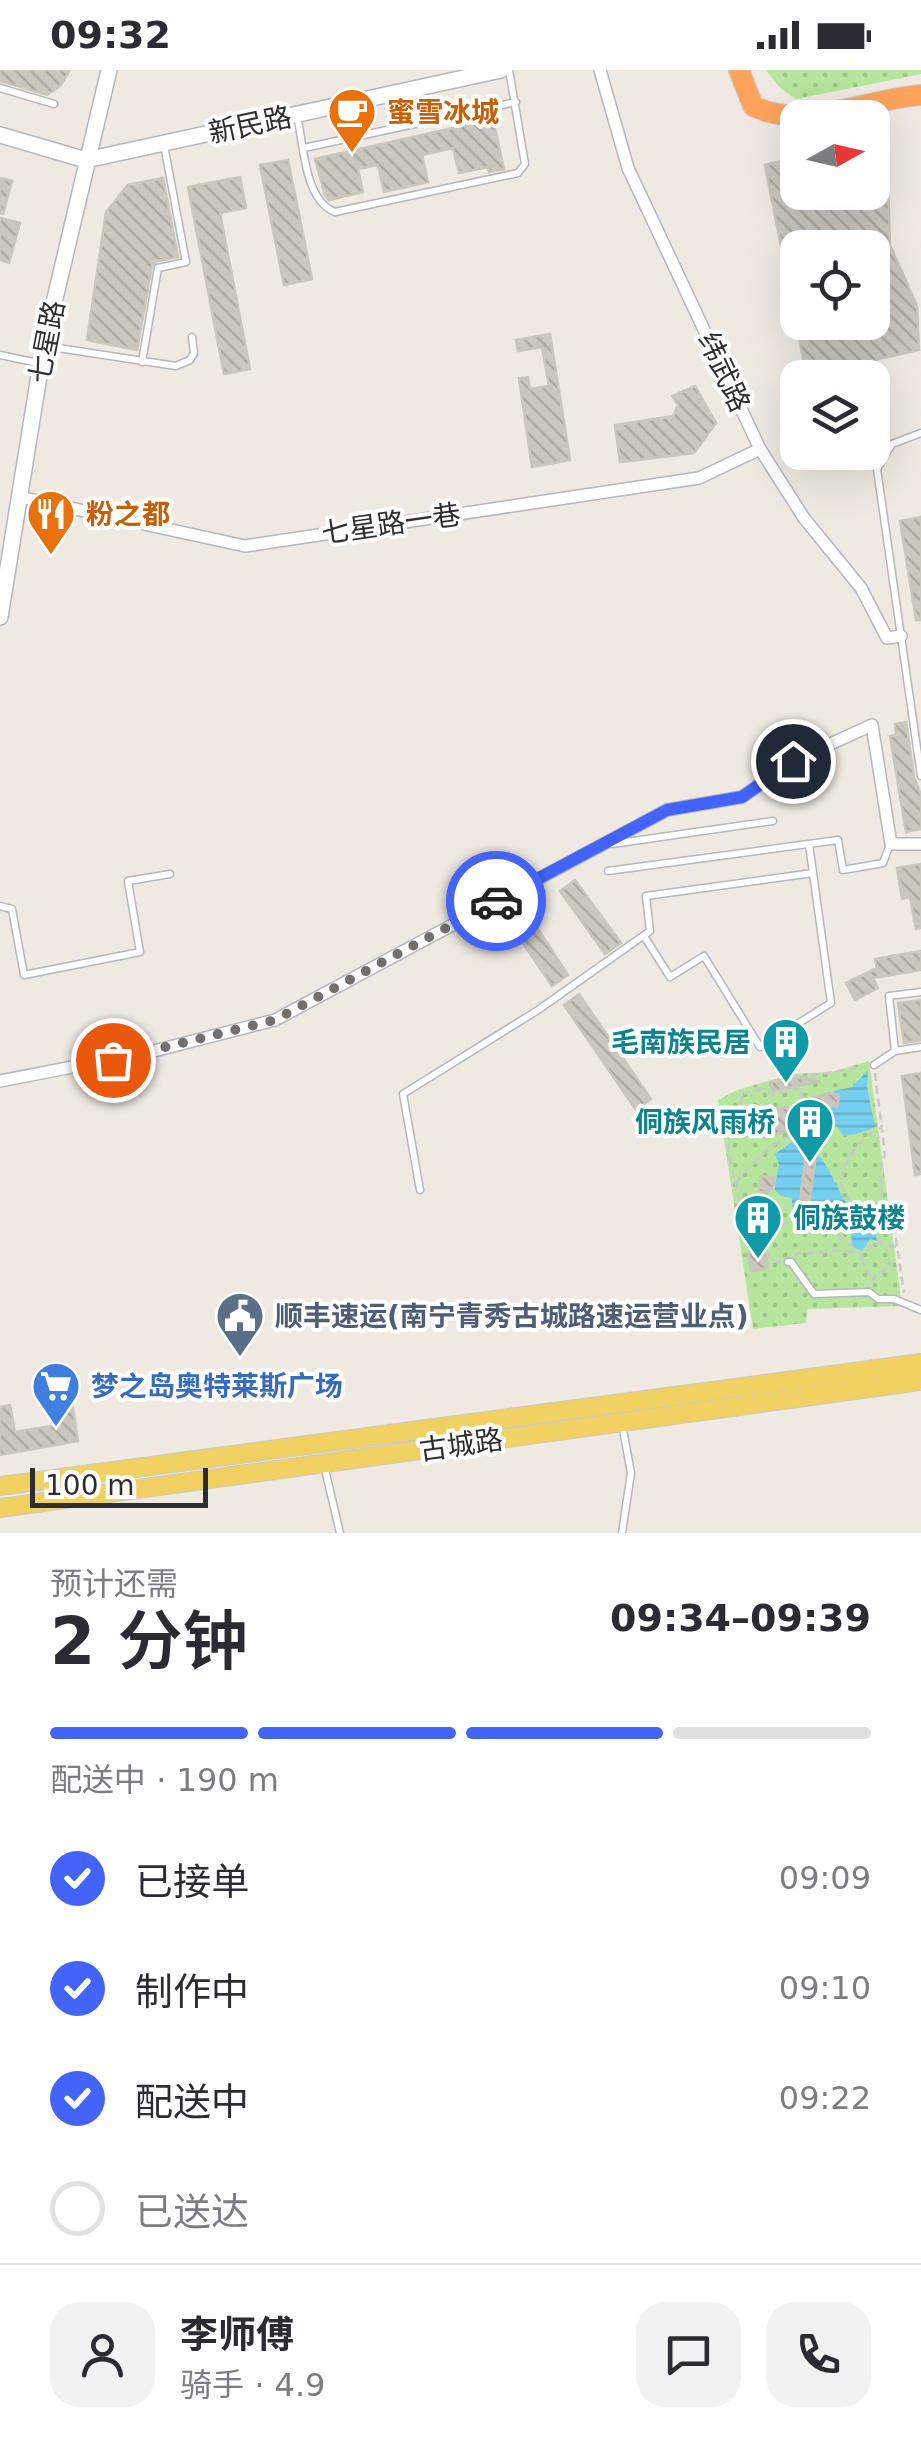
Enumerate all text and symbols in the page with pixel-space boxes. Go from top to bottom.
text: 09:32 [50,13,171,57]
cafe icon: 蜜雪冰城 [326,86,378,154]
place label: 蜜雪冰城 [387,96,499,129]
street label: 新民路 [205,100,295,150]
north arrow [780,100,890,210]
map controls [780,100,890,470]
button: locate [780,230,890,340]
street label: 七星路 [23,298,71,386]
street label: 纬武路 [691,327,757,417]
button: layers [780,360,890,470]
restaurant icon: 粉之都 [25,488,77,556]
place label: 粉之都 [86,498,170,531]
street label: 七星路一巷 [319,498,463,550]
pin [751,719,836,804]
icon: home [766,734,821,789]
courier [446,851,546,951]
icon: car [469,874,524,929]
building icon: 毛南族民居 [760,1016,812,1084]
pin [71,1018,156,1103]
place label: 毛南族民居 [611,1026,751,1059]
icon: bag [86,1033,141,1088]
building icon: 侗族风雨桥 [784,1096,836,1164]
place label: 侗族风雨桥 [635,1106,775,1139]
building icon: 侗族鼓楼 [732,1192,784,1260]
place label: 侗族鼓楼 [793,1202,905,1235]
public building icon: 顺丰速运(南宁青秀古城路速运营业点) [214,1290,266,1358]
place label: 顺丰速运(南宁青秀古城路速运营业点) [275,1300,749,1333]
supermarket icon: 梦之岛奥特莱斯广场 [30,1360,82,1428]
place label: 梦之岛奥特莱斯广场 [91,1370,343,1403]
street label: 古城路 [417,1423,505,1467]
scale bar [30,1463,208,1508]
text: 100 m [45,1469,135,1502]
text: 预计还需 [50,1565,178,1603]
text: 09:34–09:39 [610,1596,871,1640]
text: 2 分钟 [50,1604,248,1679]
text: 配送中 · 190 m [50,1761,279,1799]
icon: check [50,1851,105,1906]
text: 09:09 [779,1859,871,1897]
text: 已接单 [135,1860,249,1904]
icon: check [50,1961,105,2016]
text: 09:10 [779,1969,871,2007]
text: 制作中 [135,1970,249,2014]
icon: check [50,2071,105,2126]
text: 09:22 [779,2079,871,2117]
text: 配送中 [135,2080,249,2124]
text: 已送达 [135,2190,249,2234]
button: person [50,2302,155,2407]
button: chat [636,2302,741,2407]
button: phone [766,2302,871,2407]
text: 李师傅 [180,2313,294,2357]
text: 骑手 · 4.9 [180,2366,325,2404]

